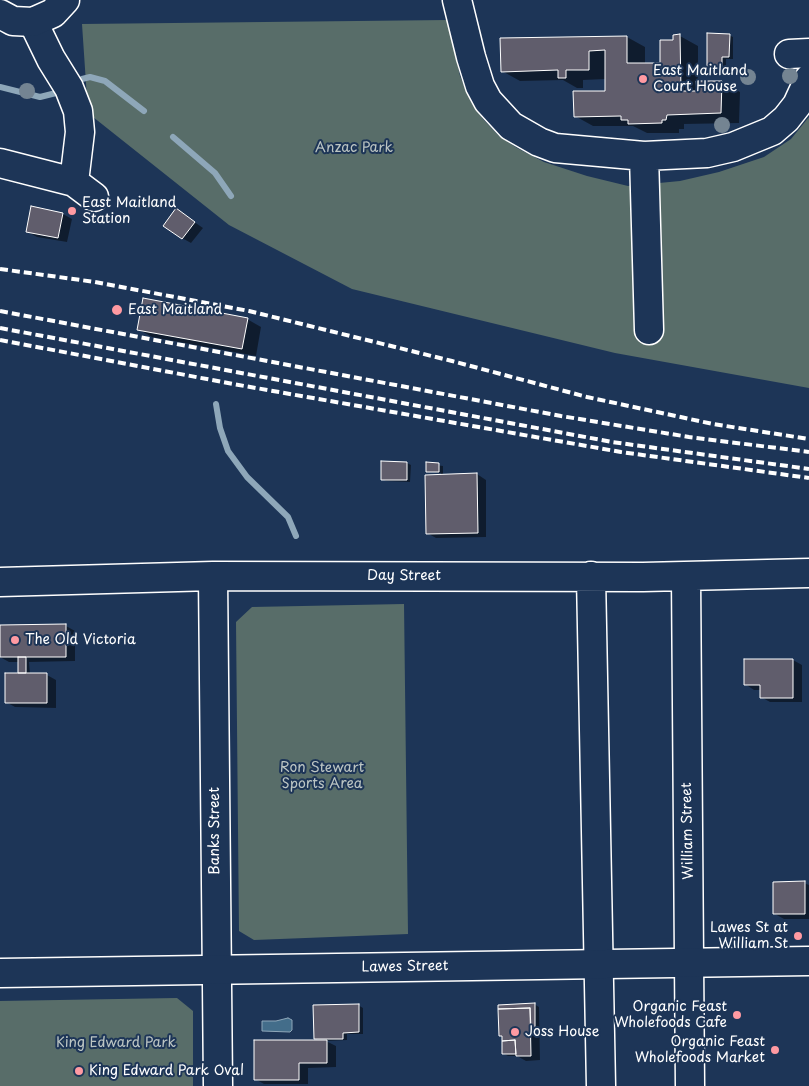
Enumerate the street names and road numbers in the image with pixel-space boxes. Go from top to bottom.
street label: Day Street [367,568,441,584]
street label: William Street [679,782,697,880]
street label: Banks Street [207,787,223,875]
street label: Lawes Street [361,958,449,976]

